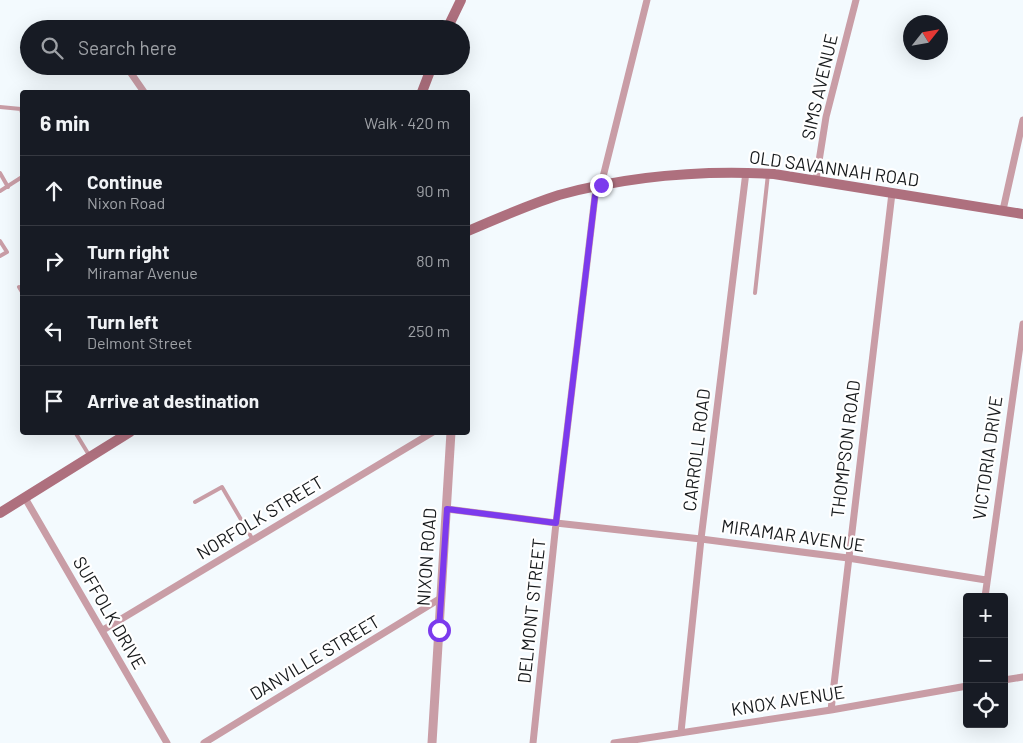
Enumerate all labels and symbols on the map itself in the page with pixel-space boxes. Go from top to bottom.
north arrow [903,15,948,60]
street label: SIMS AVENUE [796,32,842,142]
street label: OLD SAVANNAH ROAD [748,145,920,191]
route end [590,174,613,197]
street label: THOMPSON ROAD [826,379,864,519]
street label: CARROLL ROAD [678,387,714,512]
street label: VICTORIA DRIVE [967,395,1007,521]
street label: NORFOLK STREET [192,471,327,564]
street label: NIXON ROAD [412,507,440,607]
street label: MIRAMAR AVENUE [720,514,866,556]
street label: DELMONT STREET [512,537,550,685]
street label: SUFFOLK DRIVE [69,552,151,673]
street label: DANVILLE STREET [246,610,383,705]
route start [428,619,451,642]
street label: KNOX AVENUE [730,680,846,720]

